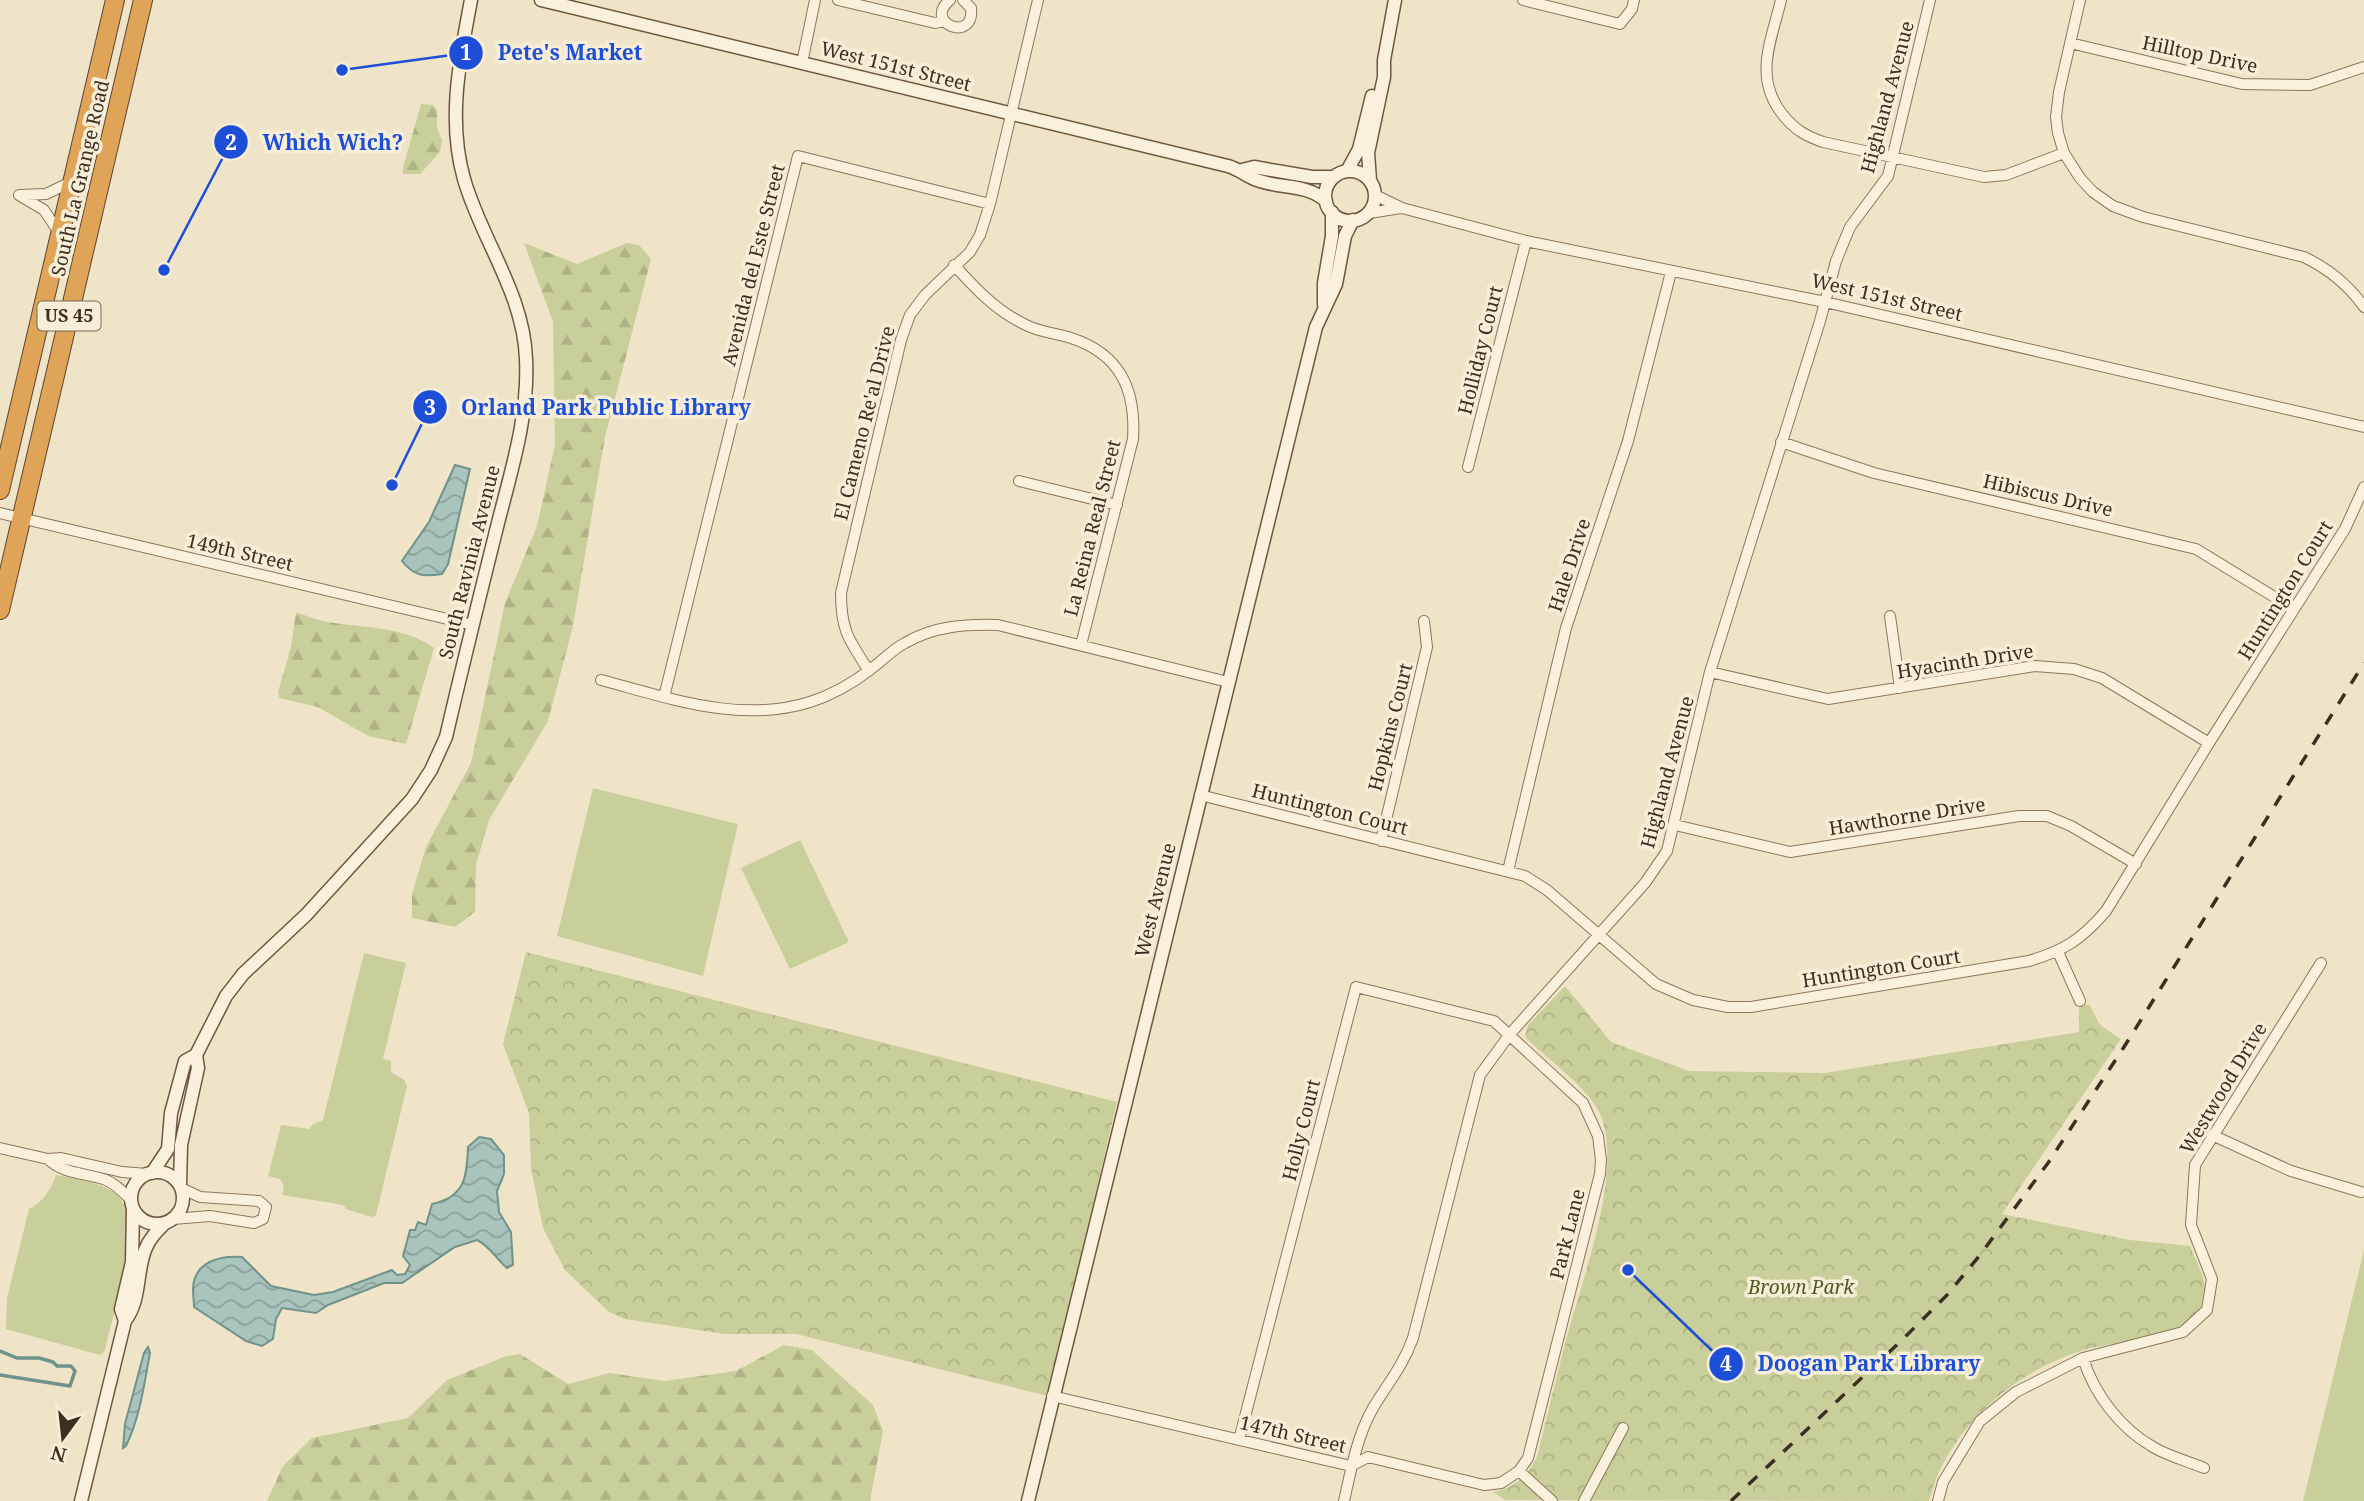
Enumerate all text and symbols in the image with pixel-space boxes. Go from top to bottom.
street label: Highland Avenue [1854,18,1920,176]
street label: Hilltop Drive [2140,29,2260,79]
callout: Pete's Market [449,32,656,74]
street label: West 151st Street [818,35,974,97]
text: 1 [460,38,472,66]
text: Pete's Market [498,38,643,66]
street label: South La Grange Road [45,77,115,279]
callout: Which Wich? [214,121,417,163]
text: 2 [225,128,237,156]
text: Which Wich? [263,128,403,156]
street label: Avenida del Este Street [715,161,791,369]
street label: West 151st Street [1809,267,1965,327]
street label: Holliday Court [1451,283,1509,417]
road number: US 45 [38,302,100,330]
street label: El Cameno Re'al Drive [827,323,901,523]
callout: Orland Park Public Library [412,386,765,428]
text: 3 [424,393,436,421]
text: Orland Park Public Library [461,393,752,421]
street label: La Reina Real Street [1057,437,1127,619]
street label: South Ravinia Avenue [432,462,506,662]
street label: Hibiscus Drive [1981,467,2115,523]
street label: Hale Drive [1542,515,1596,615]
street label: Huntington Court [2232,515,2339,665]
street label: 149th Street [184,527,296,577]
street label: Hyacinth Drive [1895,637,2035,685]
street label: Hopkins Court [1362,660,1419,794]
street label: Highland Avenue [1634,693,1700,851]
street label: Huntington Court [1249,777,1411,841]
street label: Hawthorne Drive [1827,791,1987,841]
street label: West Avenue [1128,840,1182,960]
street label: Huntington Court [1800,943,1962,993]
street label: Westwood Drive [2173,1017,2273,1159]
street label: Holly Court [1276,1076,1326,1184]
street label: Park Lane [1543,1186,1591,1282]
park label: Brown Park [1747,1274,1855,1300]
callout: Doogan Park Library [1708,1343,1994,1385]
text: 4 [1720,1349,1732,1377]
text: Doogan Park Library [1758,1349,1981,1377]
north arrow [28,1403,98,1473]
street label: 147th Street [1237,1409,1349,1459]
text: N [48,1440,69,1469]

